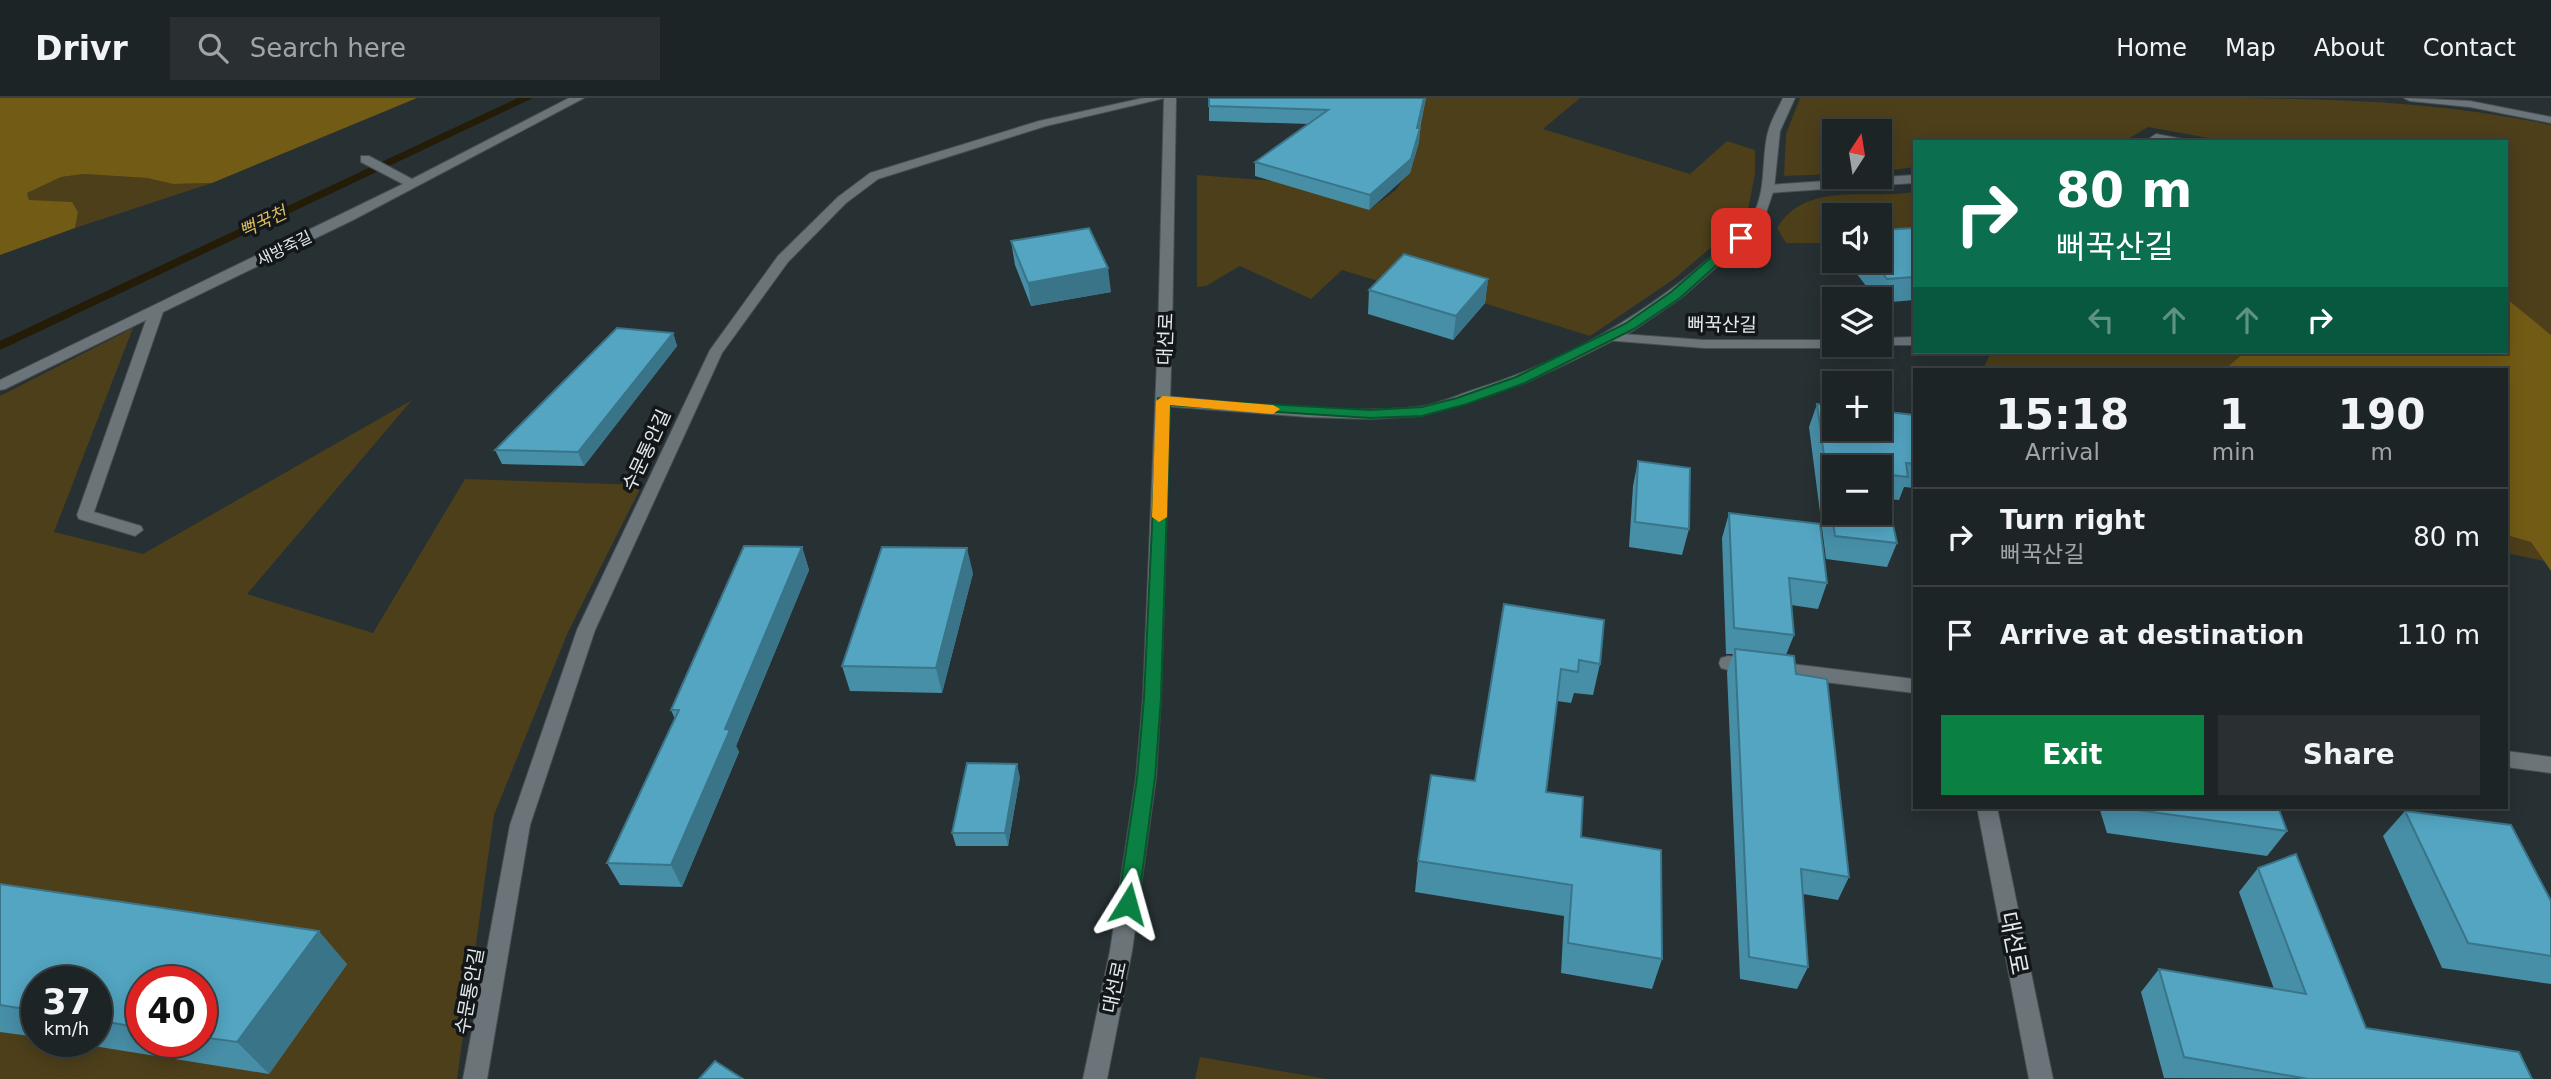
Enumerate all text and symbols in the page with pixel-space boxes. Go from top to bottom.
search box [170,17,660,80]
text: Drivr [35,29,128,68]
icon: search [194,29,232,67]
text: Search here [250,33,406,63]
text: Home [2116,34,2187,62]
text: Map [2225,34,2276,62]
text: About [2314,34,2385,62]
text: Contact [2423,34,2516,62]
north arrow [1822,119,1892,189]
map controls [1822,119,1892,525]
text: 80 m [2056,162,2192,219]
icon: right [1941,168,2032,259]
water label: 뻑꾹천 [236,201,292,242]
button: sound [1822,203,1892,273]
pin [1711,208,1771,268]
icon: arrive [1722,219,1760,257]
street label: 새방죽길 [254,227,315,270]
text: 뻐꾹산길 [2056,228,2174,266]
button: layers [1822,287,1892,357]
icon: left [2082,301,2120,339]
icon: ahead [2155,301,2193,339]
icon: ahead [2228,301,2266,339]
icon: right [2301,301,2339,339]
street label: 대선로 [1153,312,1177,366]
street label: 뻐꾹산길 [1687,312,1757,336]
button: + [1822,371,1892,441]
text: 15:18 [1996,390,2129,439]
text: 1 [2219,390,2248,439]
text: 190 [2338,390,2425,439]
street label: 수문통안길 [618,406,674,494]
text: Arrival [2025,439,2100,465]
text: min [2212,439,2255,465]
text: m [2370,439,2393,465]
button: − [1822,455,1892,525]
text: Turn right [2000,505,2145,535]
icon: right [1941,518,1979,556]
text: 80 m [2413,522,2480,552]
text: 뻐꾹산길 [2000,541,2085,567]
icon: arrive [1941,616,1979,654]
text: Arrive at destination [2000,620,2304,650]
text: 110 m [2397,620,2480,650]
button: Exit [1941,715,2204,795]
button: Share [2218,715,2480,795]
position arrow [1091,867,1165,941]
street label: 대선로 [1995,909,2033,977]
street label: 수문통안길 [451,946,487,1036]
street label: 대선로 [1098,959,1130,1015]
speed limit sign: 40 [126,966,217,1057]
text: 37 [42,982,91,1022]
text: km/h [44,1018,89,1039]

